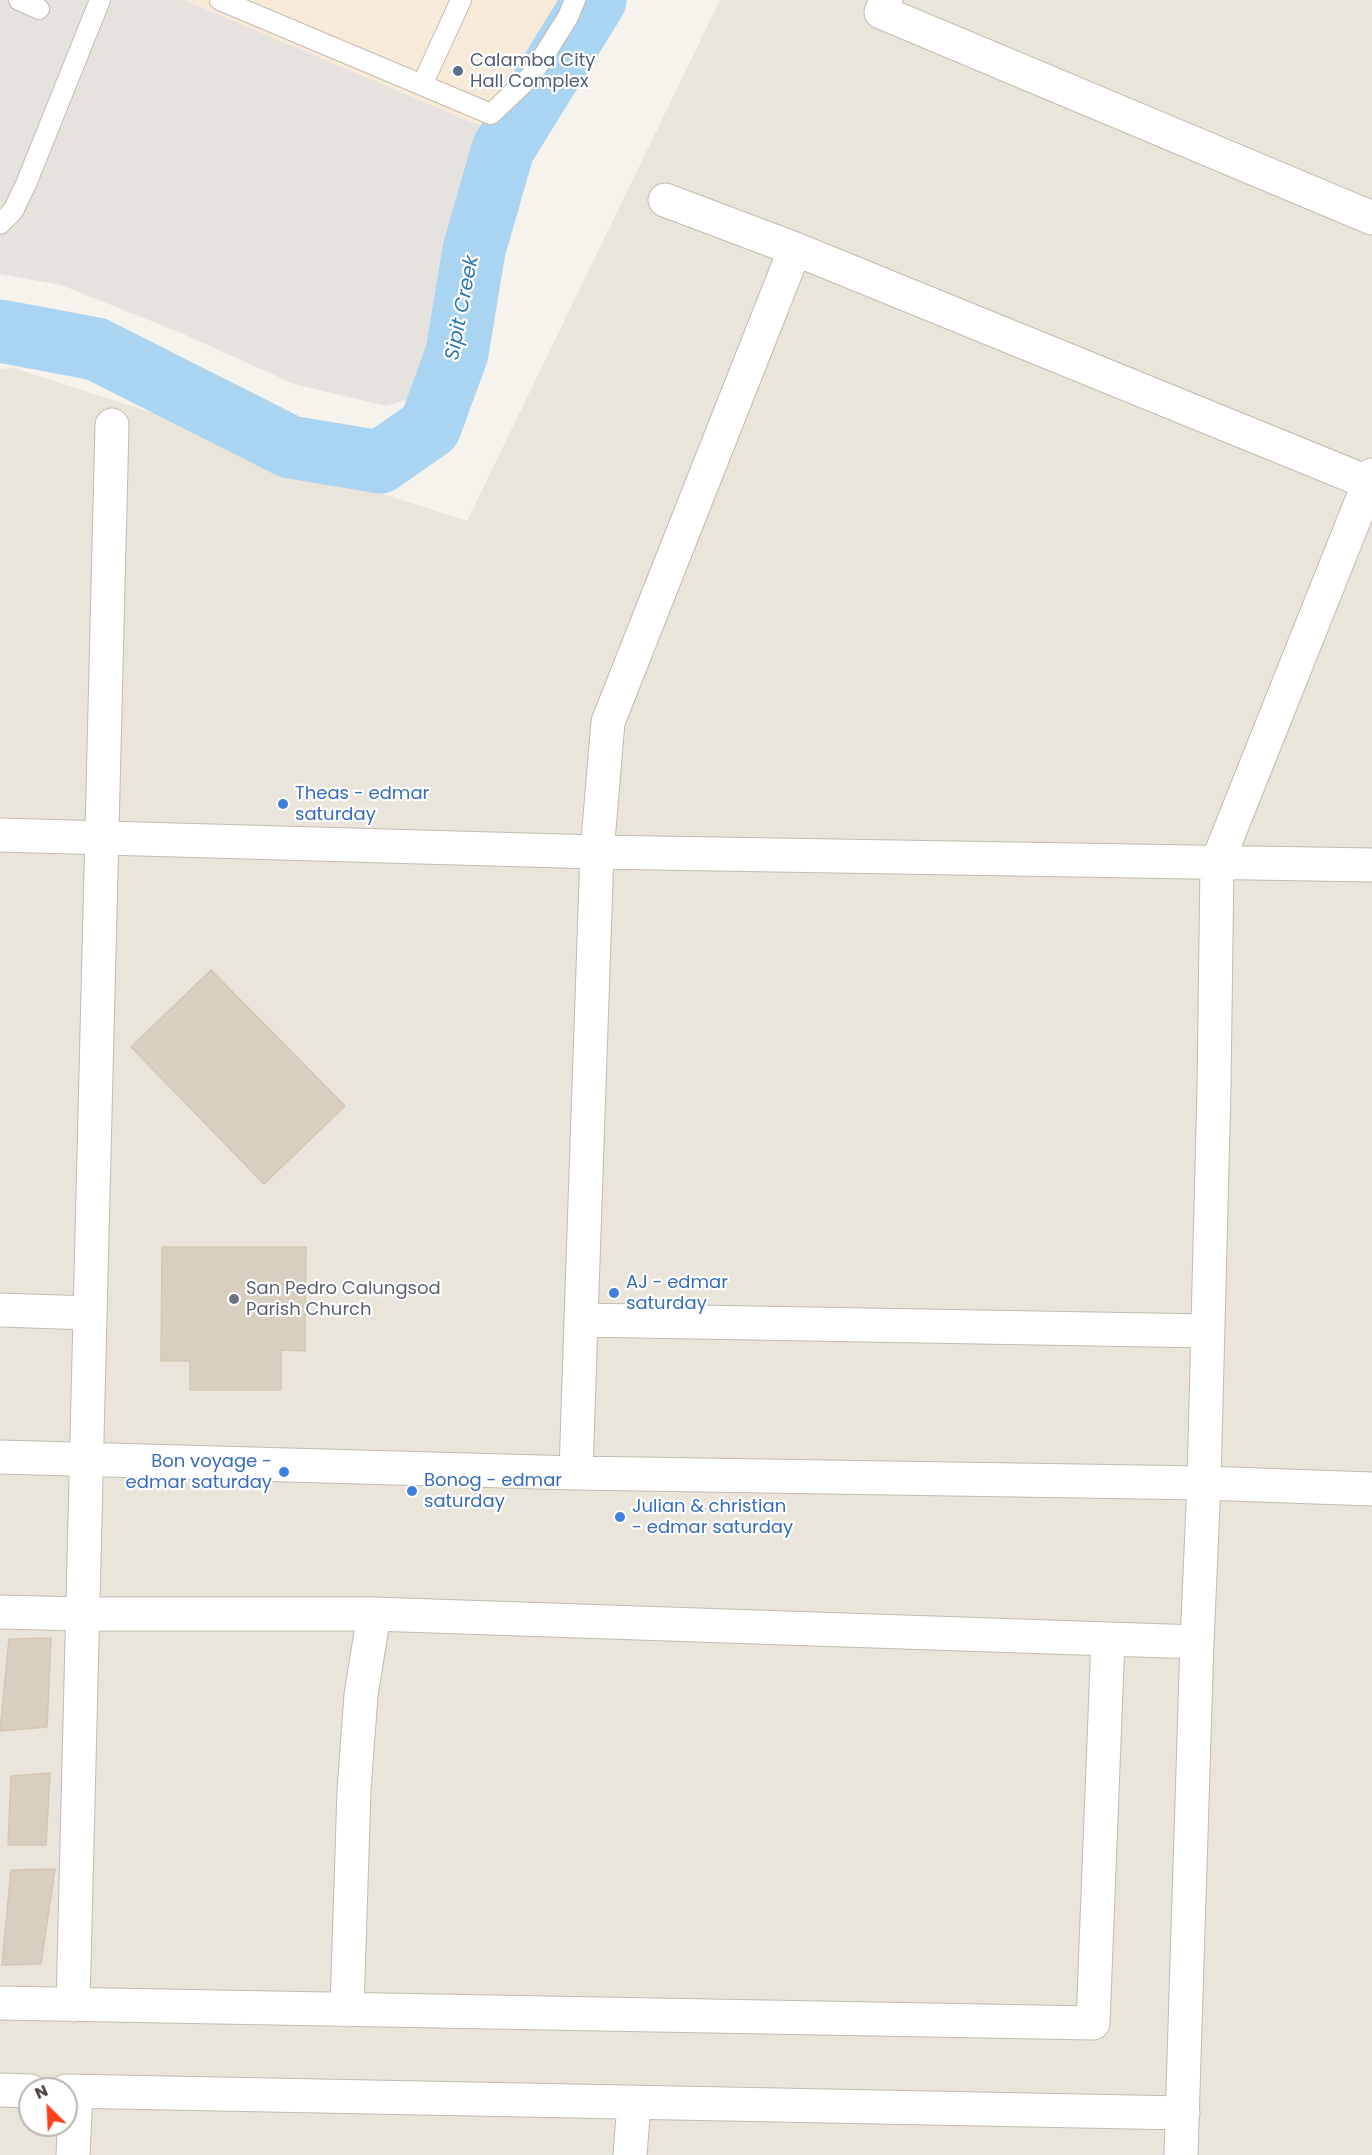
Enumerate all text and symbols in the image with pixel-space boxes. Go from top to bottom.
place label: Calamba City Hall Complex [470,50,595,92]
marker: Calamba City Hall Complex [451,64,465,78]
water label: Sipit Creek [441,254,485,362]
place label: Theas - edmar saturday [295,783,429,826]
marker: Theas - edmar saturday [276,797,290,811]
place label: AJ - edmar saturday [626,1272,728,1314]
place label: San Pedro Calungsod Parish Church [246,1278,441,1320]
marker: AJ - edmar saturday [607,1286,621,1300]
marker: San Pedro Calungsod Parish Church [227,1292,241,1306]
place label: Bon voyage - edmar saturday [126,1451,272,1494]
marker: Bon voyage - edmar saturday [277,1465,291,1479]
place label: Bonog - edmar saturday [424,1470,562,1512]
marker: Bonog - edmar saturday [405,1484,419,1498]
place label: Julian & christian - edmar saturday [632,1496,793,1538]
marker: Julian & christian - edmar saturday [613,1510,627,1524]
north arrow [18,2077,78,2137]
text: N [31,2079,51,2105]

